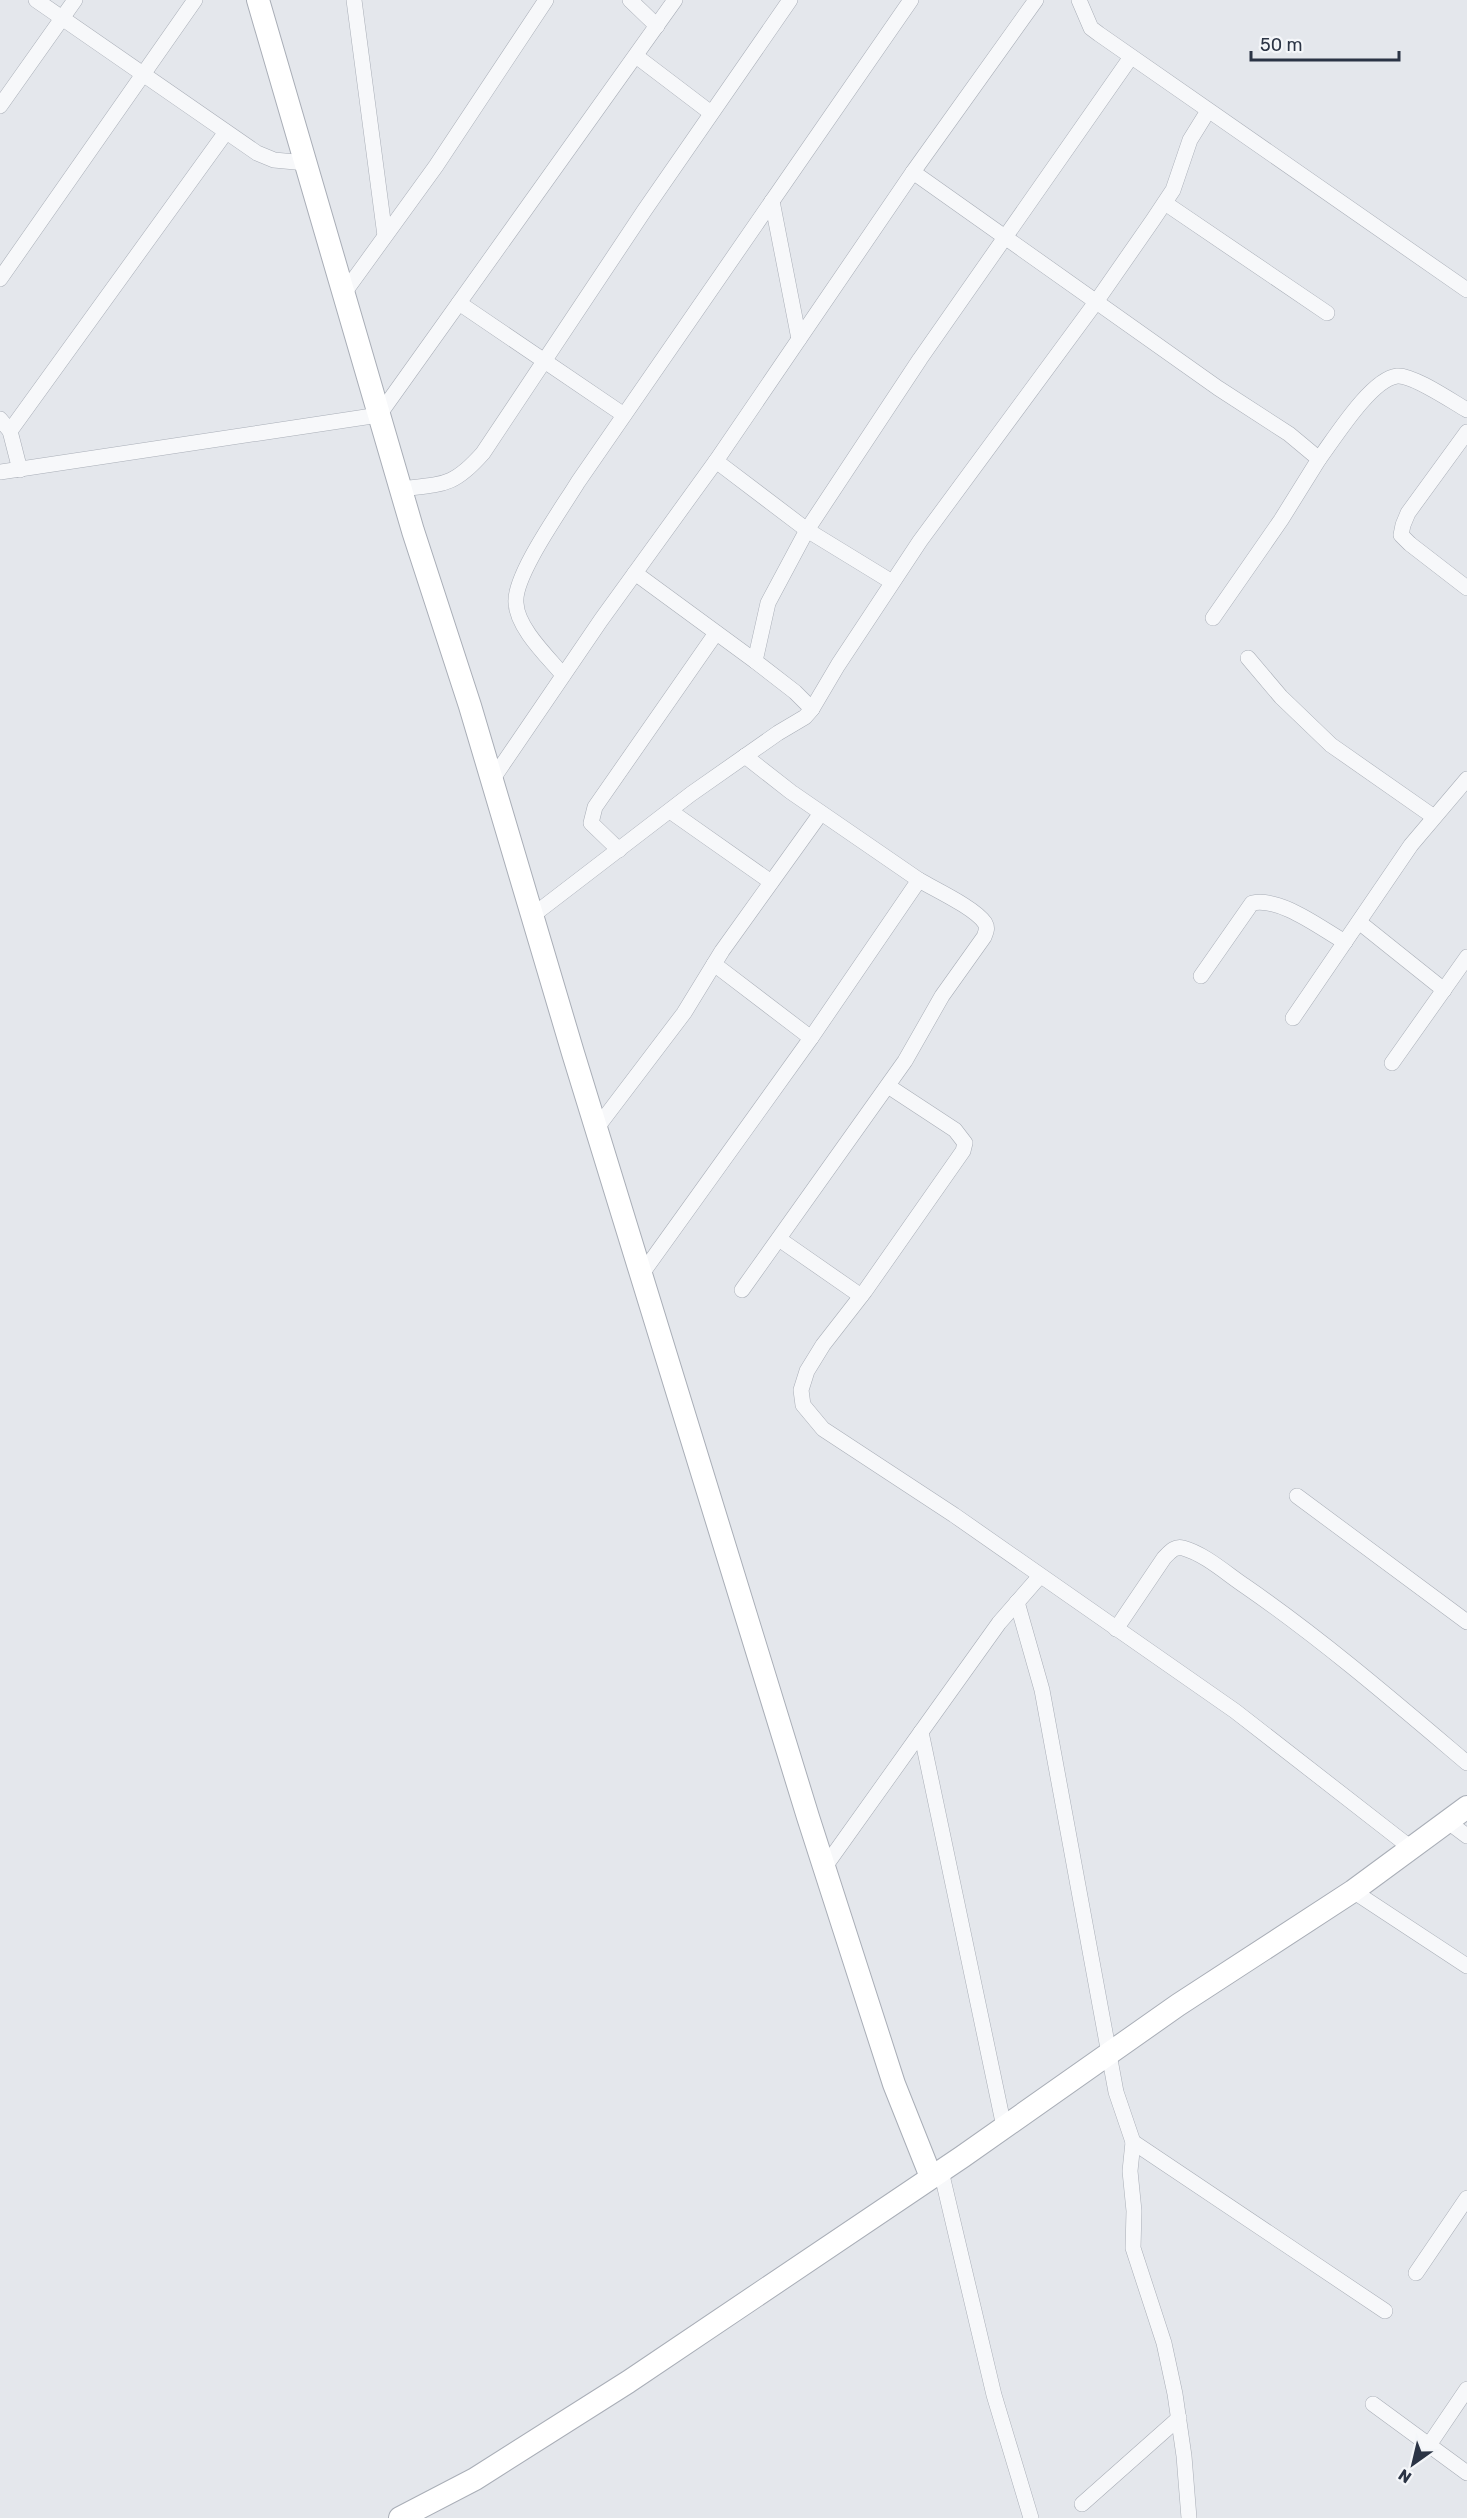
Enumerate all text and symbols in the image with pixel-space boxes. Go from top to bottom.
scale bar [1251,24,1400,62]
text: 50 m [1260,34,1303,56]
north arrow [1383,2434,1443,2494]
text: N [1395,2465,1415,2487]

